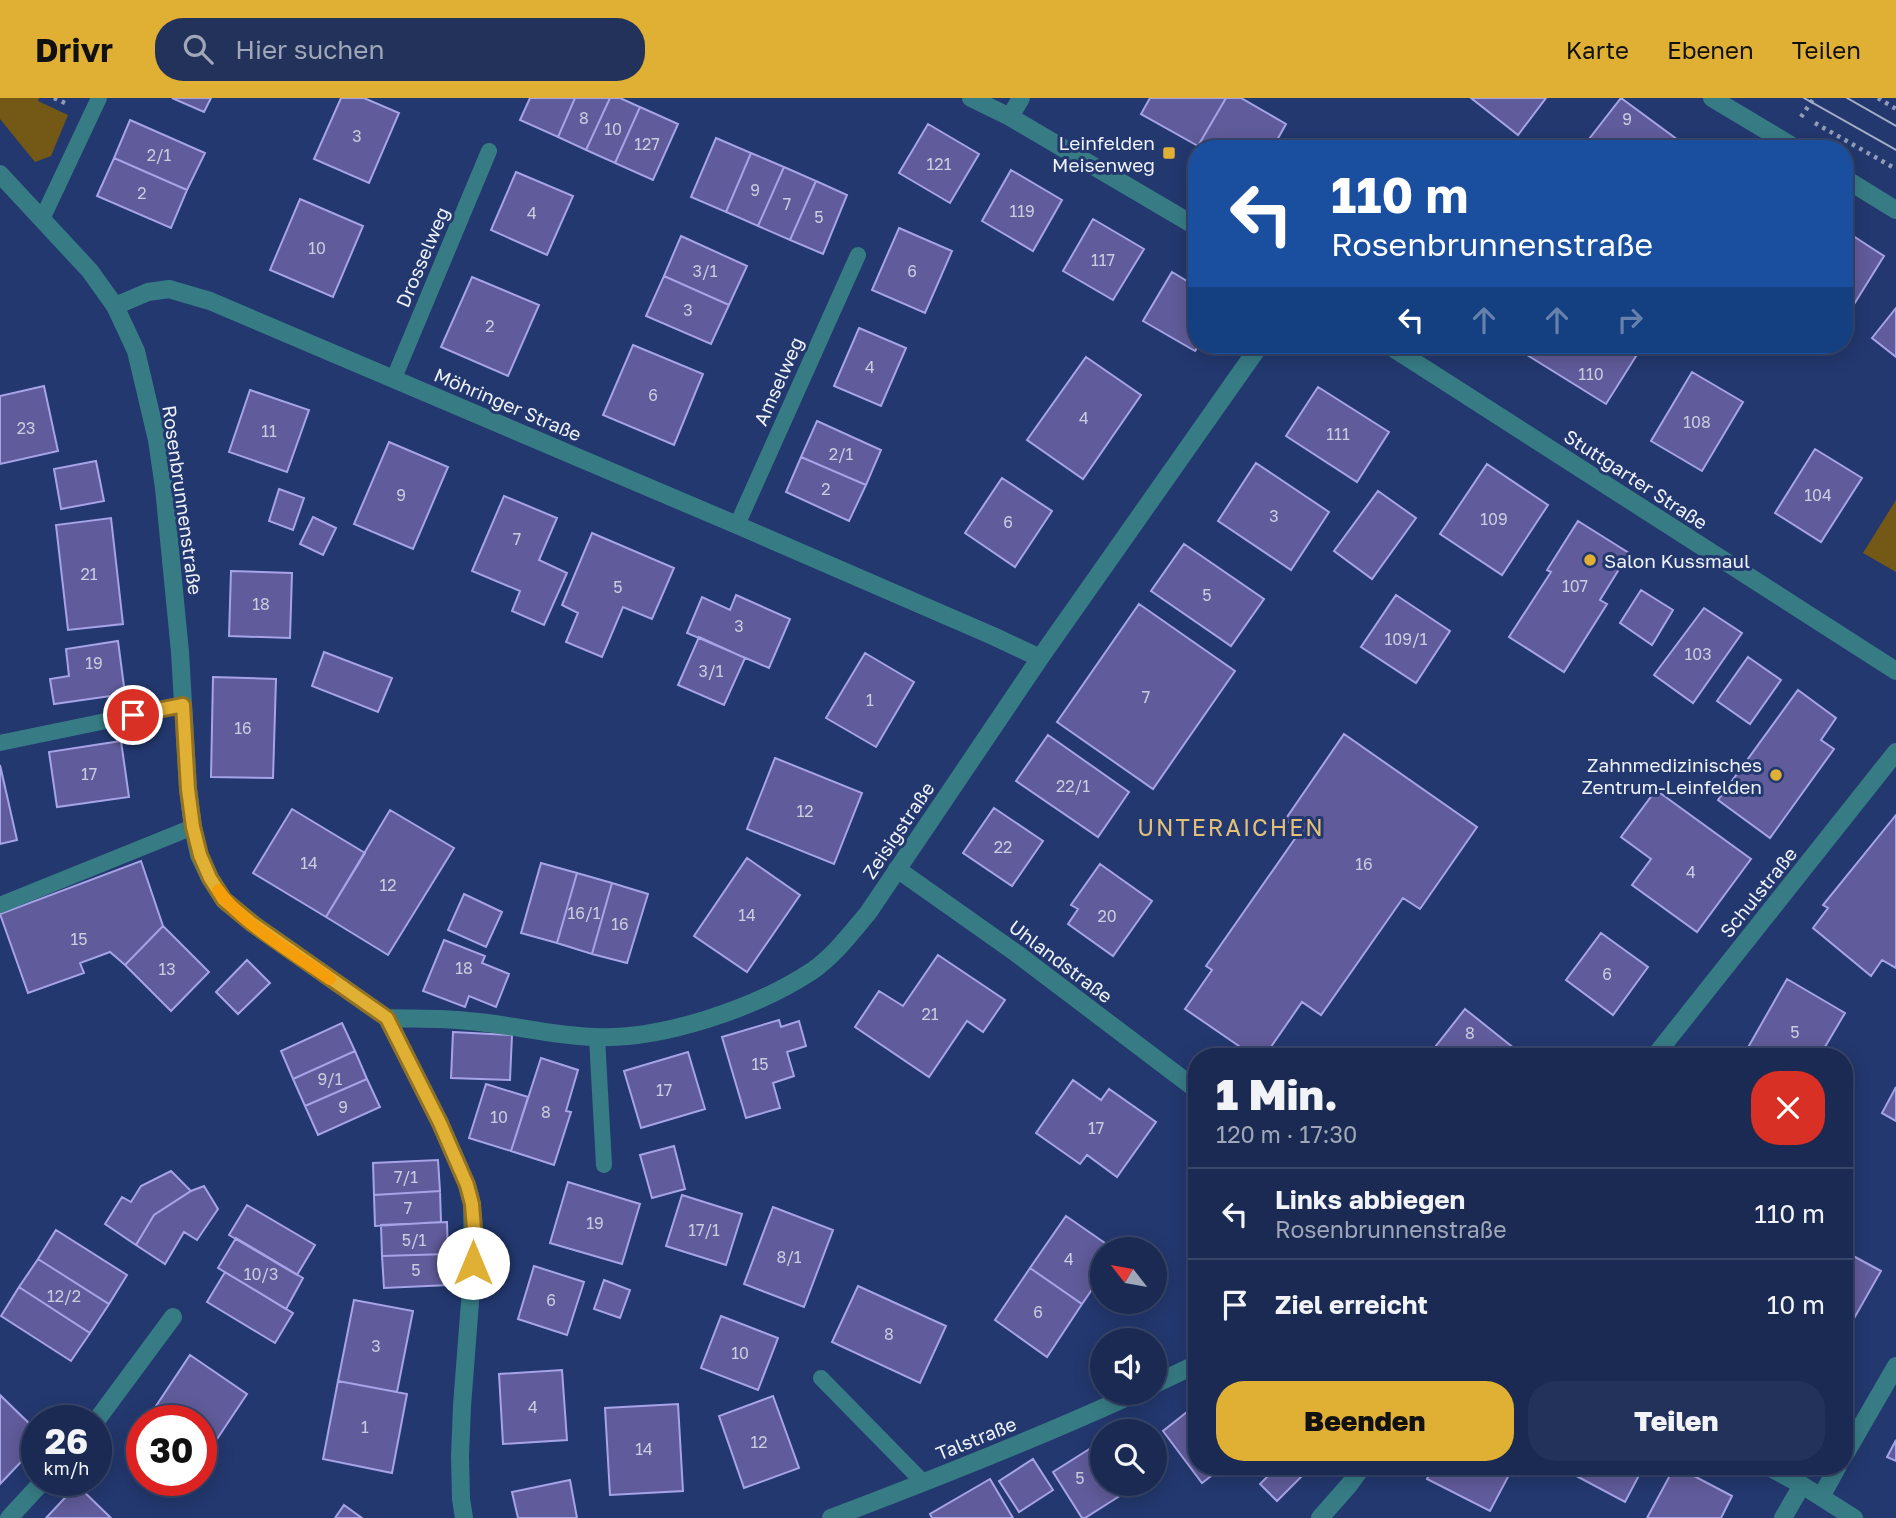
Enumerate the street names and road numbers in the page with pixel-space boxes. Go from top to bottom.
street label: Drosselweg [391,203,453,311]
street label: Amselweg [748,333,808,429]
street label: Möhringer Straße [431,363,585,445]
street label: Rosenbrunnenstraße [158,404,208,596]
street label: Stuttgarter Straße [1560,424,1712,534]
street label: Zeisigstraße [857,777,939,883]
street label: Schulstraße [1715,842,1801,942]
street label: Uhlandstraße [1005,915,1117,1007]
street label: Talstraße [932,1411,1020,1465]

